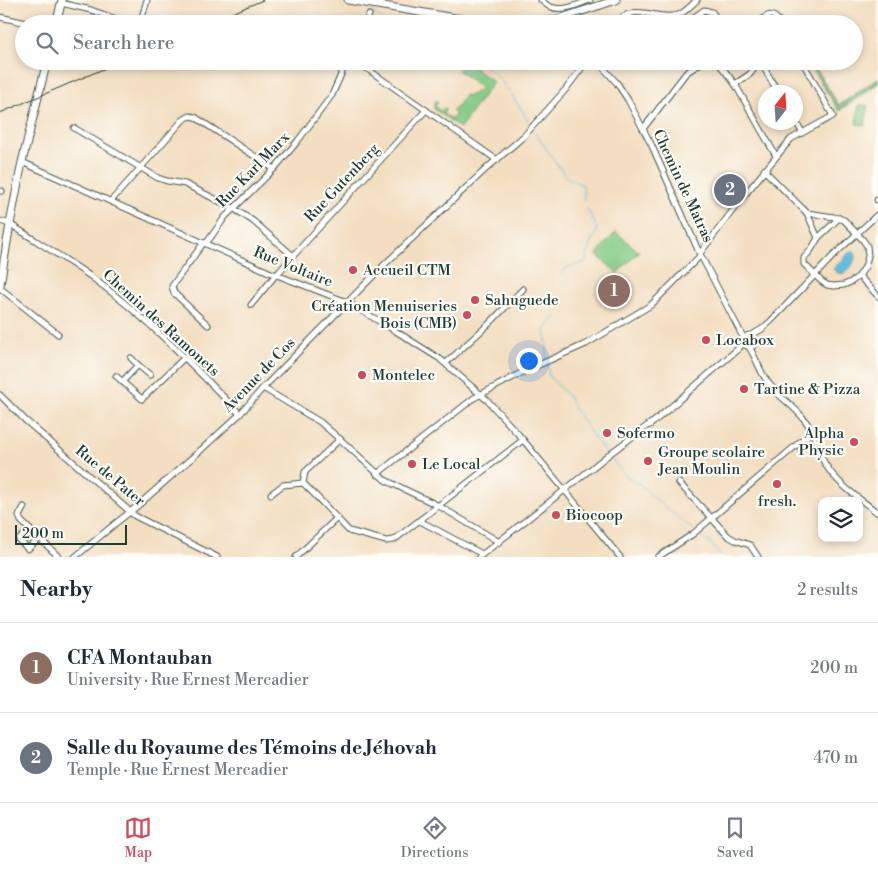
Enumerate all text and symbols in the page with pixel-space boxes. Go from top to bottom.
search box [15,15,863,70]
icon: search [33,29,61,57]
text: Search here [73,31,174,55]
north arrow [758,85,803,130]
street label: Chemin de Matras [648,126,718,246]
street label: Rue Karl Marx [212,128,294,212]
street label: Rue Gutenberg [301,139,384,226]
pin: 2 [714,171,746,209]
street label: Rue Voltaire [251,242,335,292]
place label: Accueil CTM [362,261,452,280]
marker: Accueil CTM [347,264,359,276]
street label: Chemin des Ramonets [99,265,223,381]
pin: 1 [598,272,630,310]
place label: Sahuguede [485,291,559,310]
marker: Sahuguede [469,294,481,306]
place label: Création Menuiseries Bois (CMB) [311,297,457,333]
marker: Création Menuiseries Bois (CMB) [461,309,473,321]
place label: Locabox [716,331,774,350]
street label: Avenue de Cos [218,334,300,417]
marker: Locabox [700,334,712,346]
your location [516,348,542,374]
place label: Montelec [372,366,435,385]
marker: Montelec [356,369,368,381]
place label: Tartine & Pizza [754,380,861,399]
marker: Tartine & Pizza [738,383,750,395]
place label: Sofermo [617,424,675,443]
place label: Alpha Physic [799,424,844,460]
marker: Sofermo [601,427,613,439]
marker: Alpha Physic [848,436,860,448]
street label: Rue de Pater [71,441,149,511]
place label: Groupe scolaire Jean Moulin [657,443,765,479]
place label: Le Local [422,455,481,474]
marker: Groupe scolaire Jean Moulin [642,455,654,467]
marker: Le Local [406,458,418,470]
marker: fresh. [771,478,783,490]
place label: fresh. [758,492,796,511]
map controls [818,497,863,542]
button: layers [818,497,863,542]
place label: Biocoop [565,506,623,525]
marker: Biocoop [550,509,562,521]
scale bar [15,522,128,545]
text: 200 m [22,525,64,543]
text: Nearby [20,577,93,603]
text: 2 results [797,580,858,600]
text: CFA Montauban [67,646,212,670]
text: 1 [32,658,40,678]
text: 200 m [810,658,858,678]
text: University · Rue Ernest Mercadier [67,670,309,690]
text: Salle du Royaume des Témoins de Jéhovah [67,736,437,760]
text: 2 [31,748,41,768]
text: 470 m [814,748,858,768]
text: Temple · Rue Ernest Mercadier [67,760,288,780]
tab: Map [124,814,152,862]
tab: Directions [401,814,468,862]
tab: Saved [717,814,754,862]

